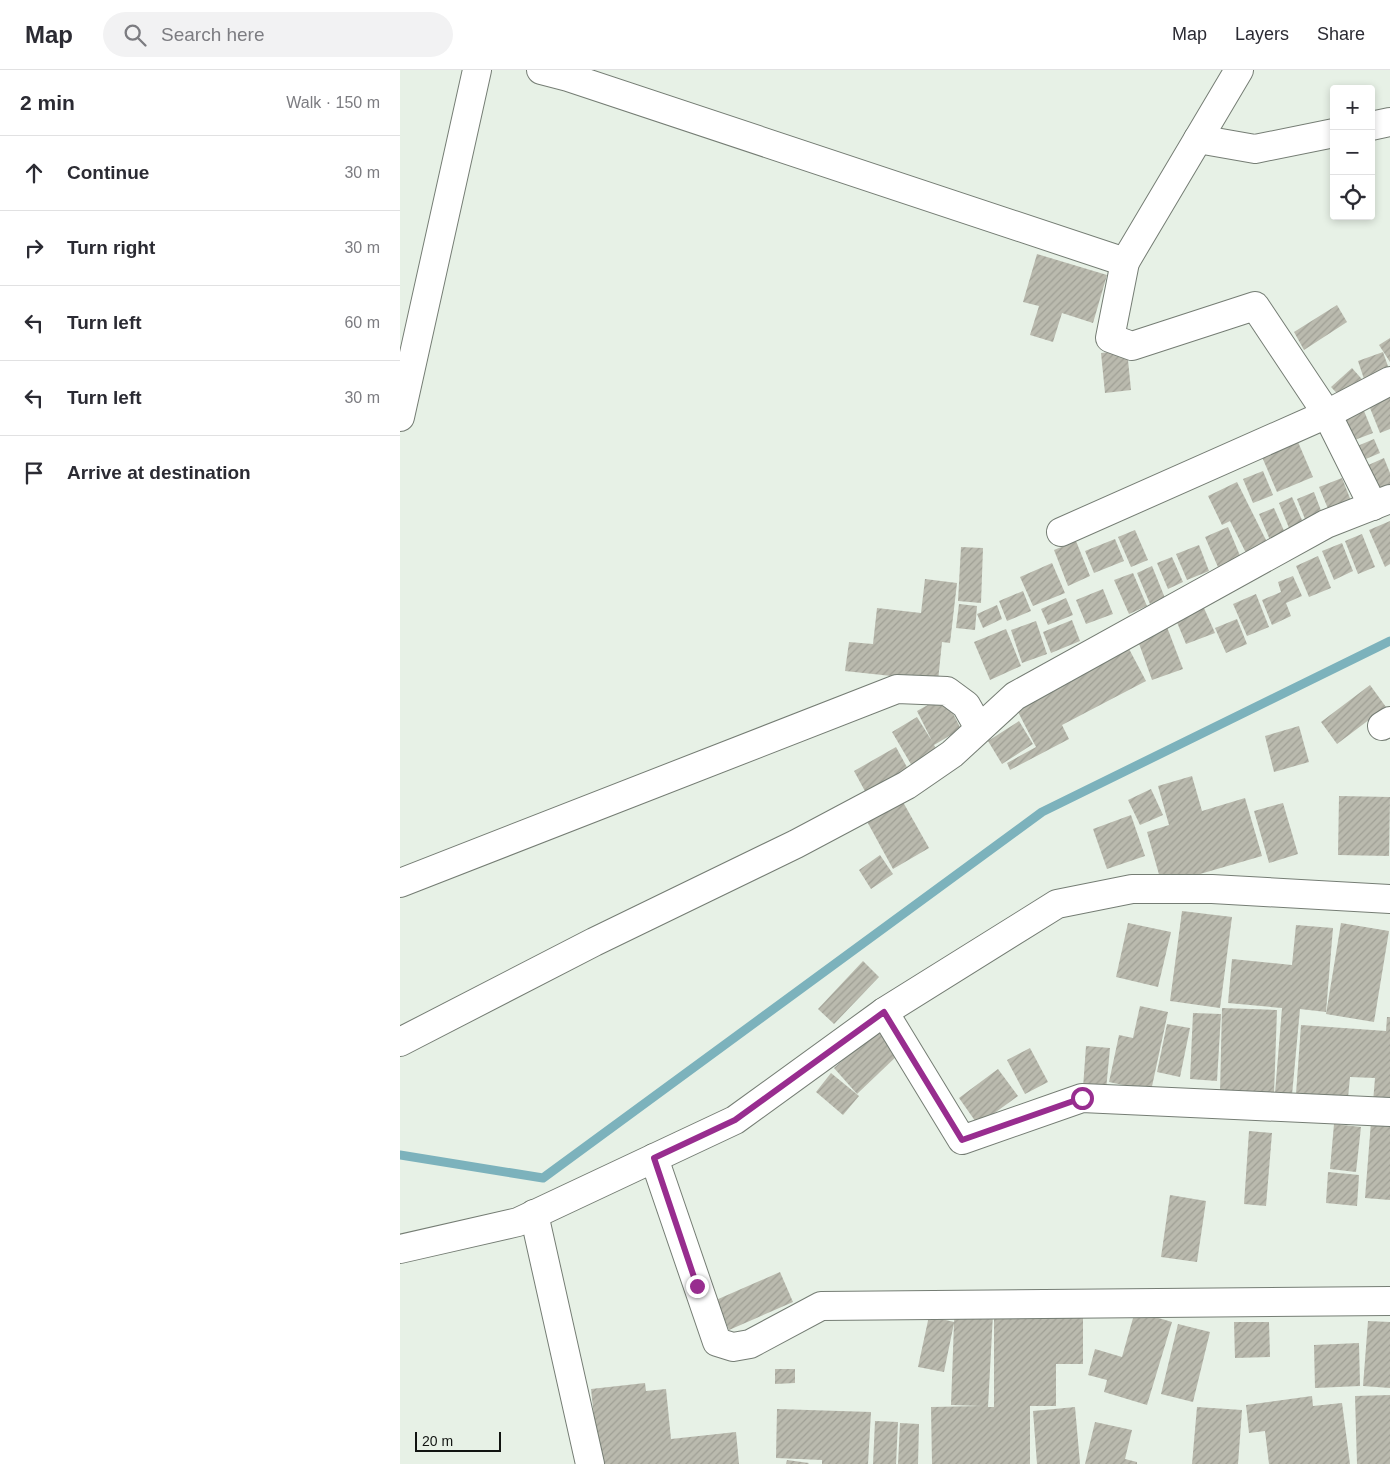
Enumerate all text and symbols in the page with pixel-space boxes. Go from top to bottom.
search box [103,12,453,57]
text: Map [25,21,73,48]
icon: search [121,21,149,49]
text: Search here [161,24,265,45]
text: Map [1172,24,1207,44]
text: Layers [1235,24,1289,44]
text: Share [1317,24,1365,44]
map controls [1330,85,1375,220]
button: + [1330,85,1375,130]
text: 2 min [20,91,75,114]
text: Walk · 150 m [286,94,380,111]
button: − [1330,130,1375,175]
icon: ahead [20,159,48,187]
text: Continue [67,162,149,183]
text: 30 m [344,164,380,181]
button: locate [1330,175,1375,220]
icon: right [20,234,48,262]
text: Turn right [67,237,155,258]
text: 30 m [344,239,380,256]
icon: left [20,309,48,337]
text: Turn left [67,312,142,333]
text: 60 m [344,314,380,331]
icon: left [20,384,48,412]
text: Turn left [67,387,142,408]
text: 30 m [344,389,380,406]
icon: arrive [20,459,48,487]
text: Arrive at destination [67,462,251,483]
route start [1071,1087,1094,1110]
route end [686,1275,709,1298]
scale bar [415,1429,501,1452]
text: 20 m [422,1433,453,1449]

